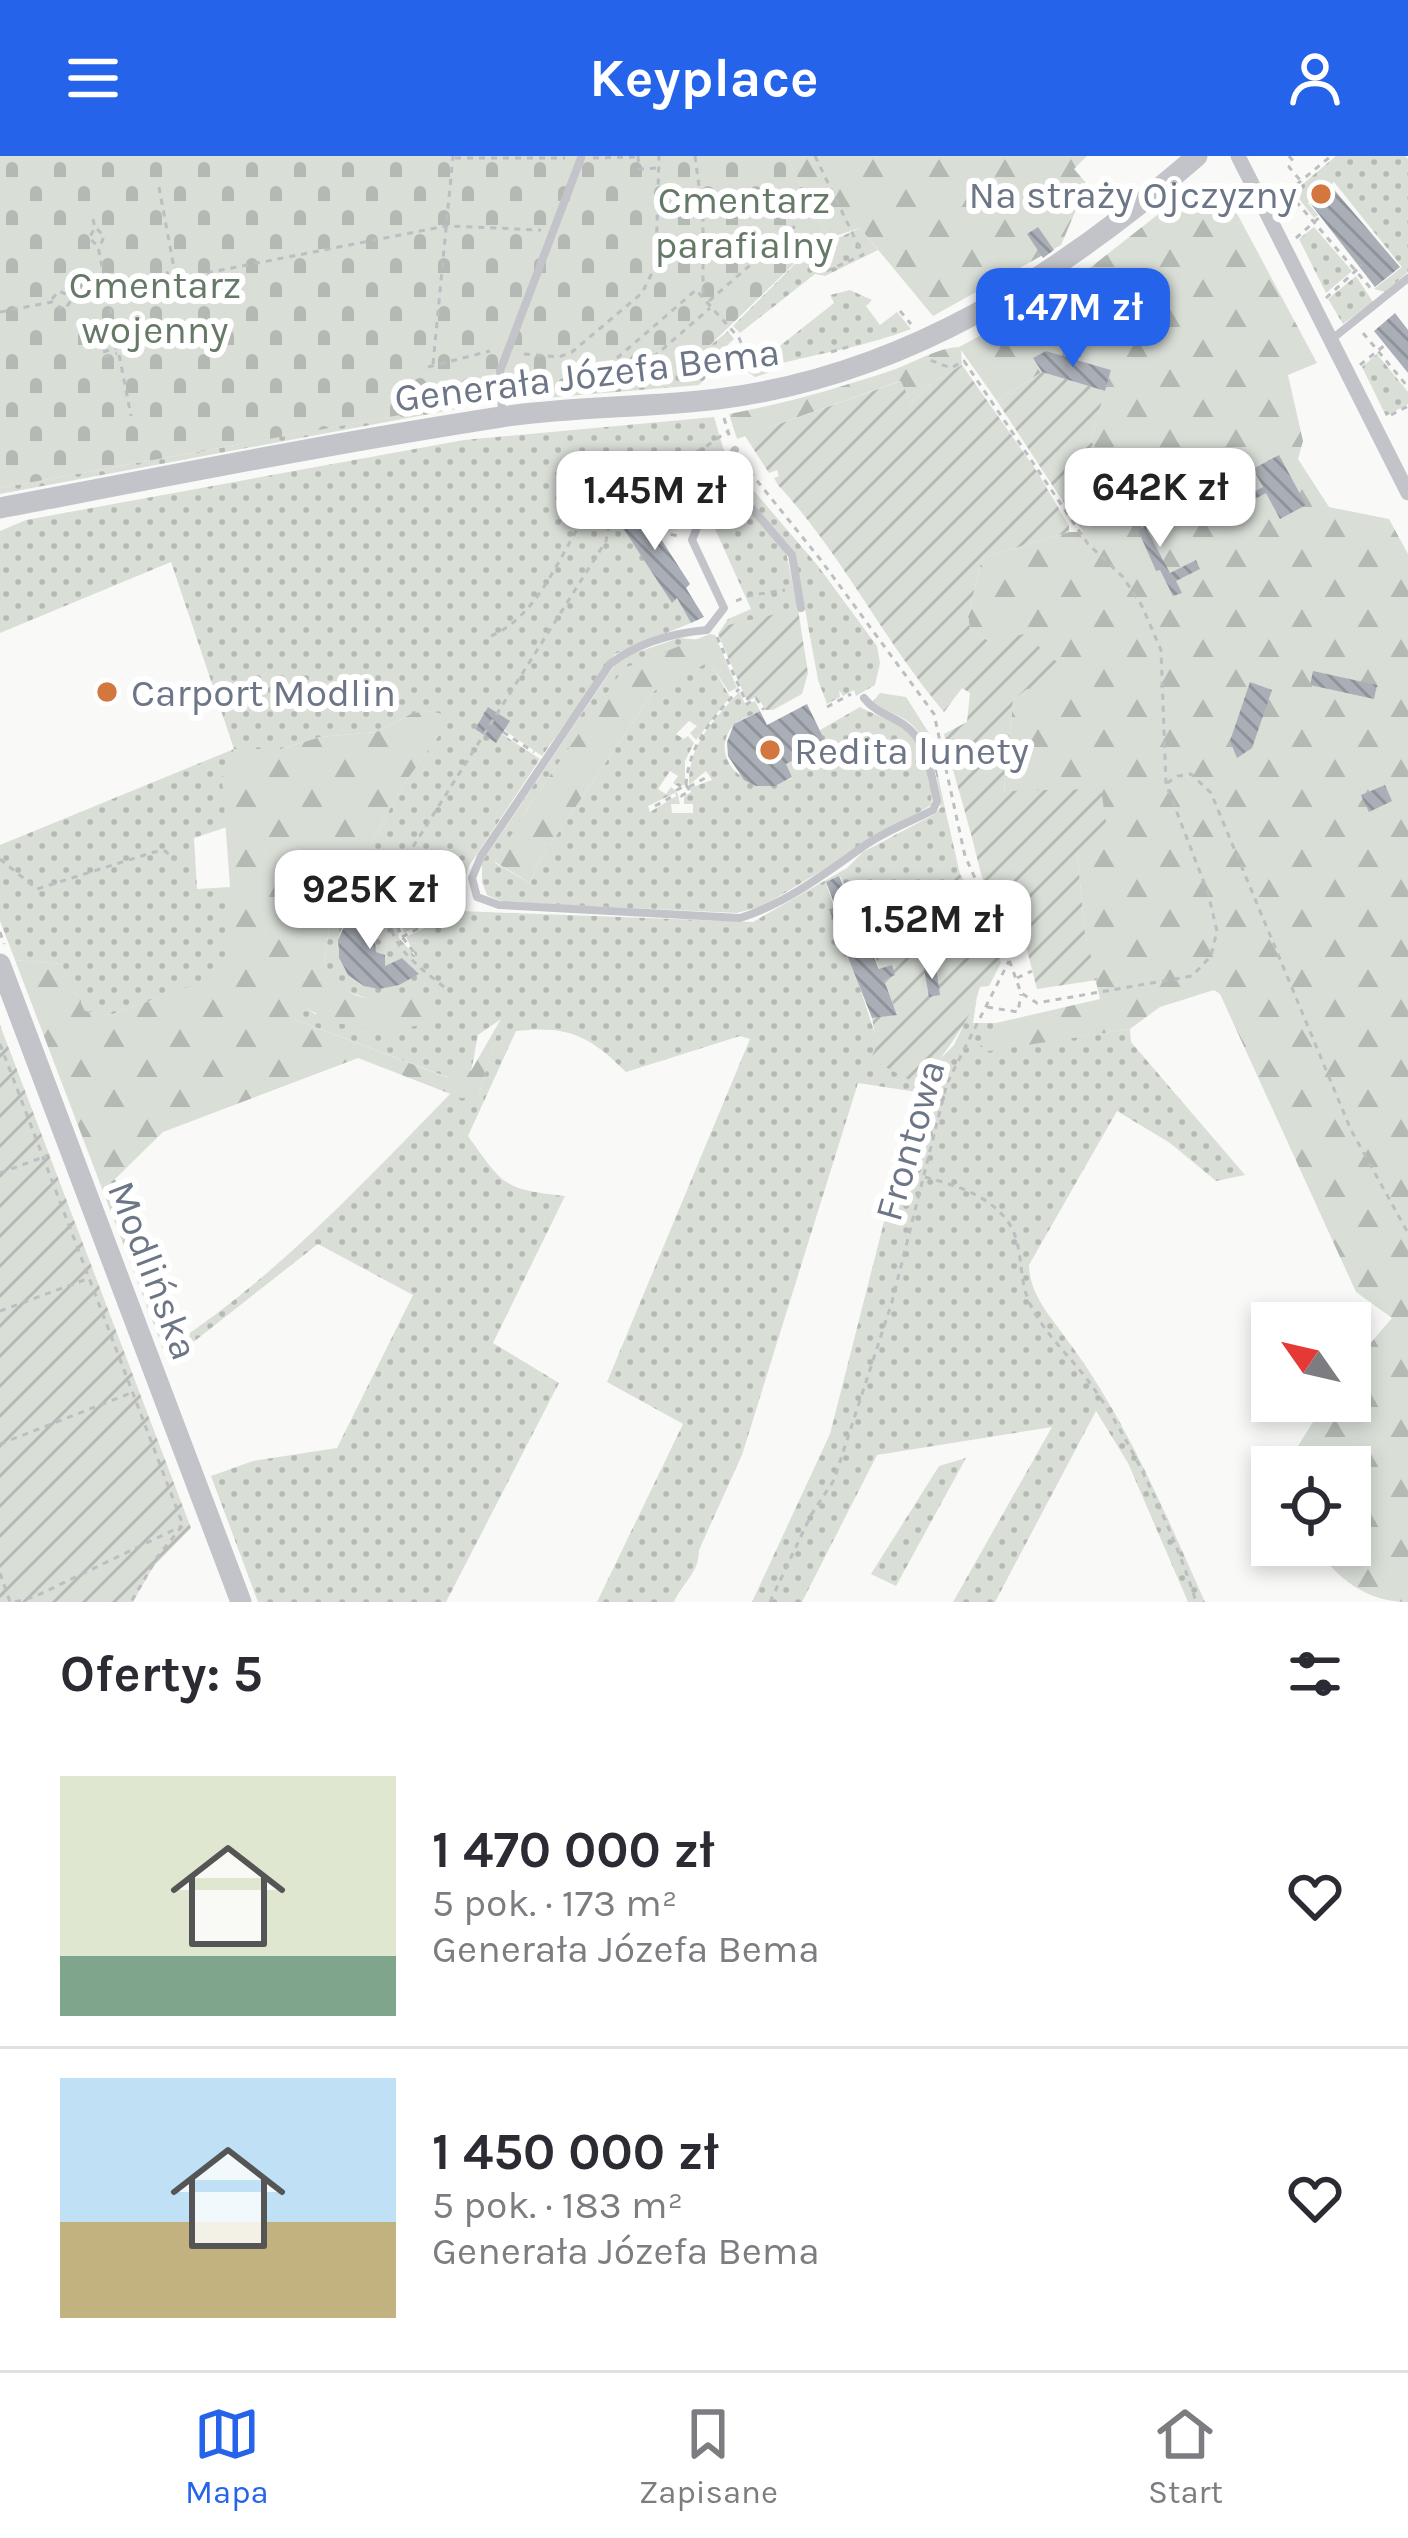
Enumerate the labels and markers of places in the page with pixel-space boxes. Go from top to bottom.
place label: Na straży Ojczyzny [969,172,1297,218]
marker: Na straży Ojczyzny [1308,181,1334,207]
pin: 1.47M zł [949,268,1197,370]
pin: 642K zł [1049,448,1271,550]
pin: 1.45M zł [531,451,779,553]
place label: Carport Modlin [131,670,396,716]
marker: Carport Modlin [94,679,120,705]
place label: Redita lunety [794,728,1029,774]
marker: Redita lunety [757,737,783,763]
pin: 925K zł [259,850,481,952]
pin: 1.52M zł [808,880,1056,982]

